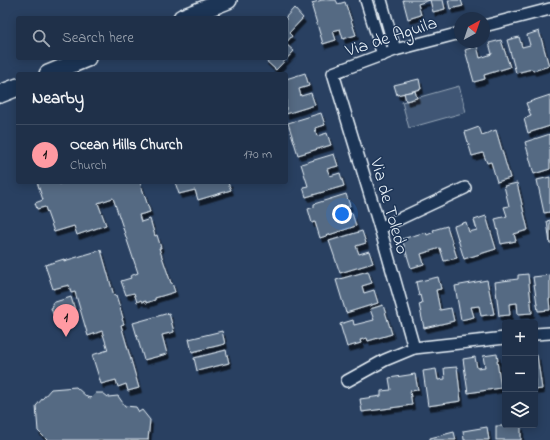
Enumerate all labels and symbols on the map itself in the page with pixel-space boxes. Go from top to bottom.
street label: Via de Aguila [342,11,441,66]
north arrow [454,12,490,48]
street label: Via de Toledo [362,155,414,257]
your location [332,204,352,224]
pin: 1 [53,304,79,337]

